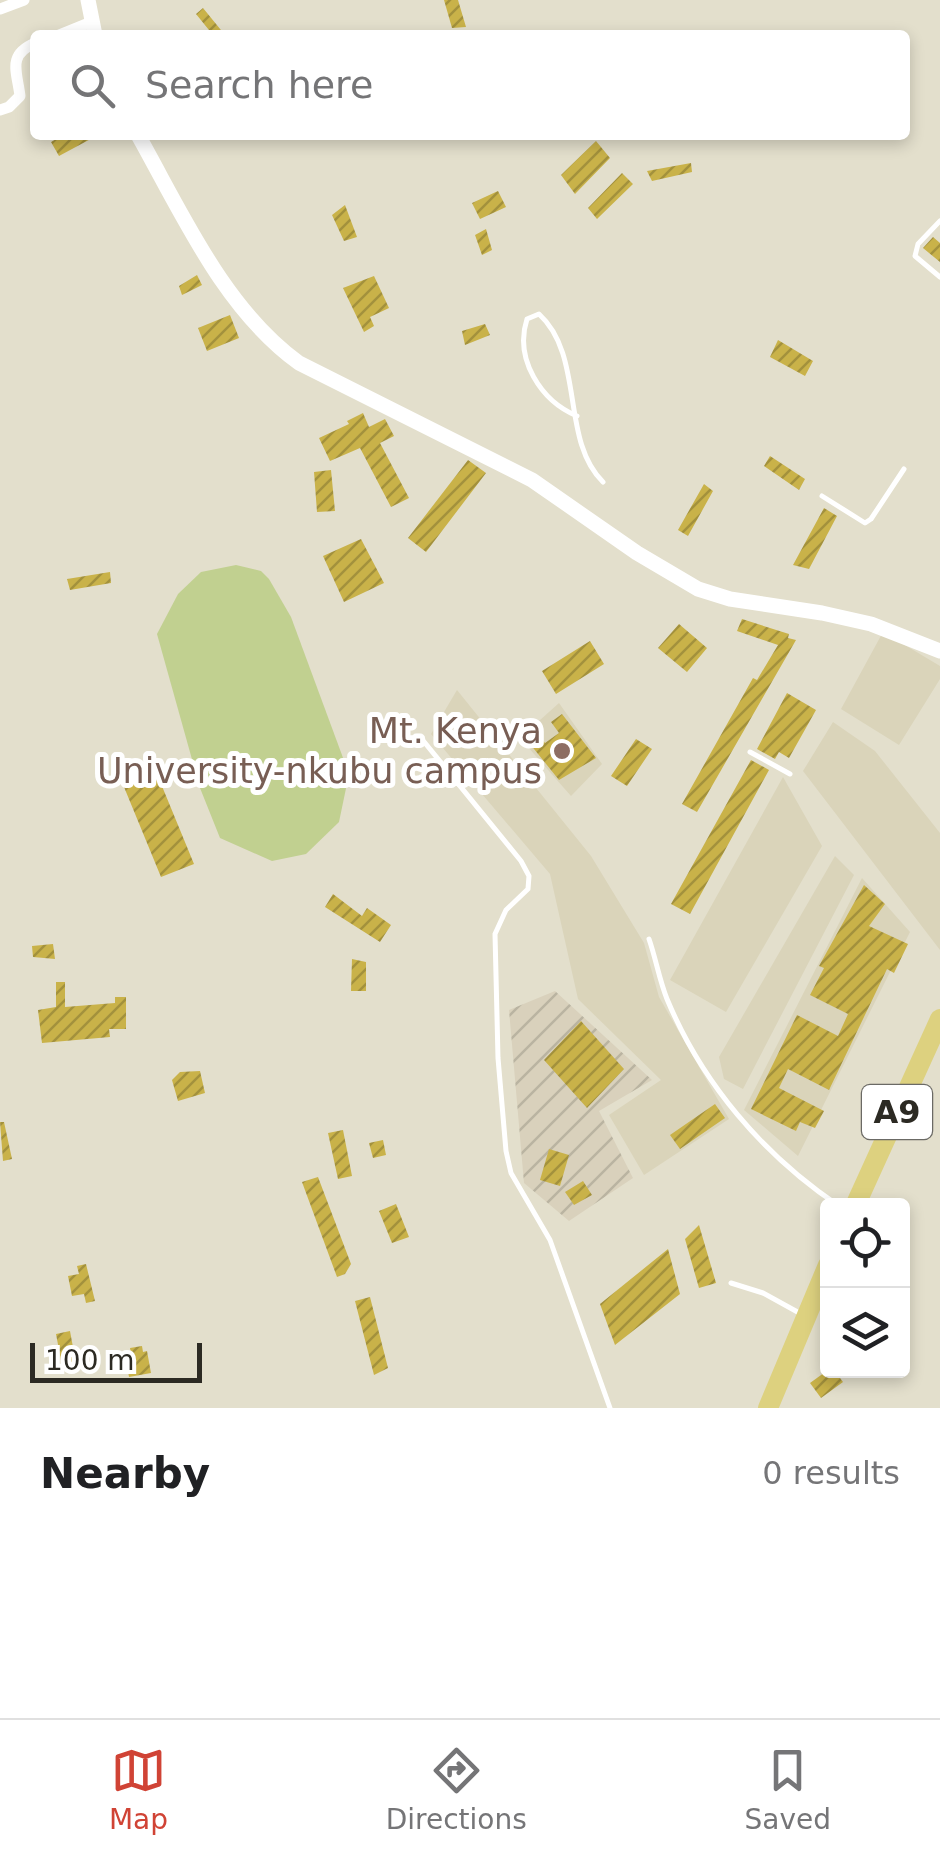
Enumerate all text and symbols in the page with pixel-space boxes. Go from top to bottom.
search box [30,30,910,140]
icon: search [65,58,120,113]
text: Search here [145,63,373,107]
place label: Mt. Kenya University-nkubu campus [97,711,542,791]
marker: Mt. Kenya University-nkubu campus [551,740,573,762]
road number: A9 [862,1085,932,1139]
map controls [820,1198,910,1378]
button: locate [820,1198,910,1288]
button: layers [820,1288,910,1378]
scale bar [30,1338,202,1382]
text: 100 m [45,1344,135,1377]
text: Nearby [40,1449,210,1498]
text: 0 results [762,1454,900,1492]
tab: Map [109,1743,168,1836]
tab: Directions [386,1743,527,1836]
tab: Saved [745,1743,831,1836]

